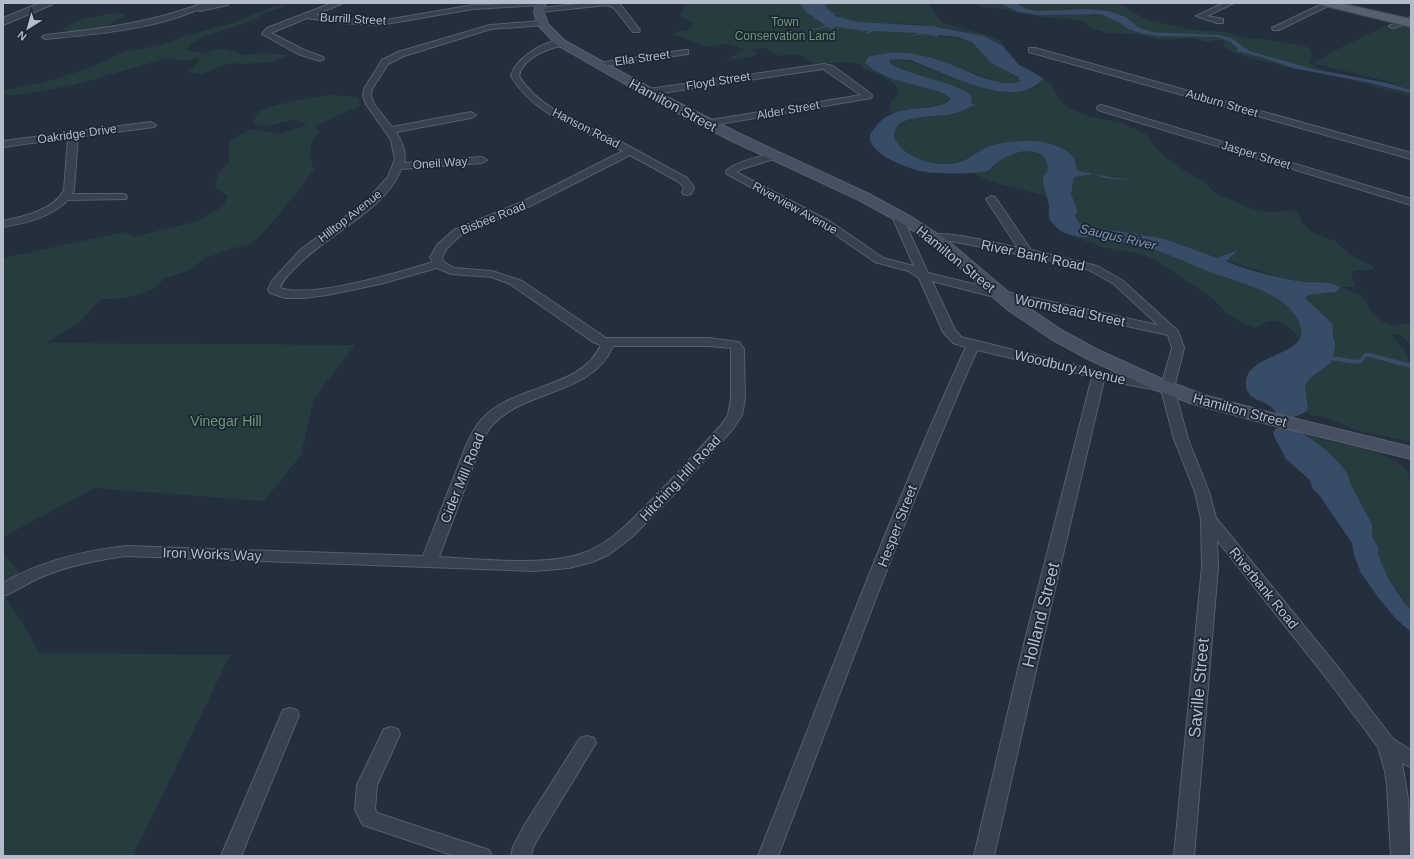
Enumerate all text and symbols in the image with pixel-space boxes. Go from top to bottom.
north arrow [8,8,48,48]
street label: Burrill Street [320,10,387,28]
park label: Town Conservation Land [735,15,835,43]
text: N [15,29,29,43]
street label: Ella Street [614,47,671,69]
street label: Floyd Street [685,69,752,93]
street label: Hamilton Street [627,75,719,135]
street label: Auburn Street [1184,86,1260,120]
street label: Alder Street [756,97,821,122]
street label: Hanson Road [550,105,622,151]
street label: Oakridge Drive [36,121,118,147]
street label: Jasper Street [1220,138,1293,172]
street label: Oneil Way [412,154,468,172]
street label: Riverview Avenue [750,179,840,237]
street label: Hilltop Avenue [316,187,385,245]
street label: Bisbee Road [459,199,527,237]
water label: Saugus River [1078,221,1158,253]
street label: Hamilton Street [913,222,999,296]
street label: River Bank Road [980,236,1086,274]
street label: Wormstead Street [1013,290,1127,330]
street label: Woodbury Avenue [1013,346,1127,388]
street label: Hamilton Street [1191,390,1289,430]
park label: Vinegar Hill [190,413,262,429]
street label: Cider Mill Road [437,431,487,525]
street label: Hitching Hill Road [636,432,724,524]
street label: Hesper Street [874,483,920,569]
street label: Iron Works Way [162,544,262,564]
street label: Riverbank Road [1226,544,1302,632]
street label: Holland Street [1019,560,1063,670]
street label: Saville Street [1185,637,1213,739]

